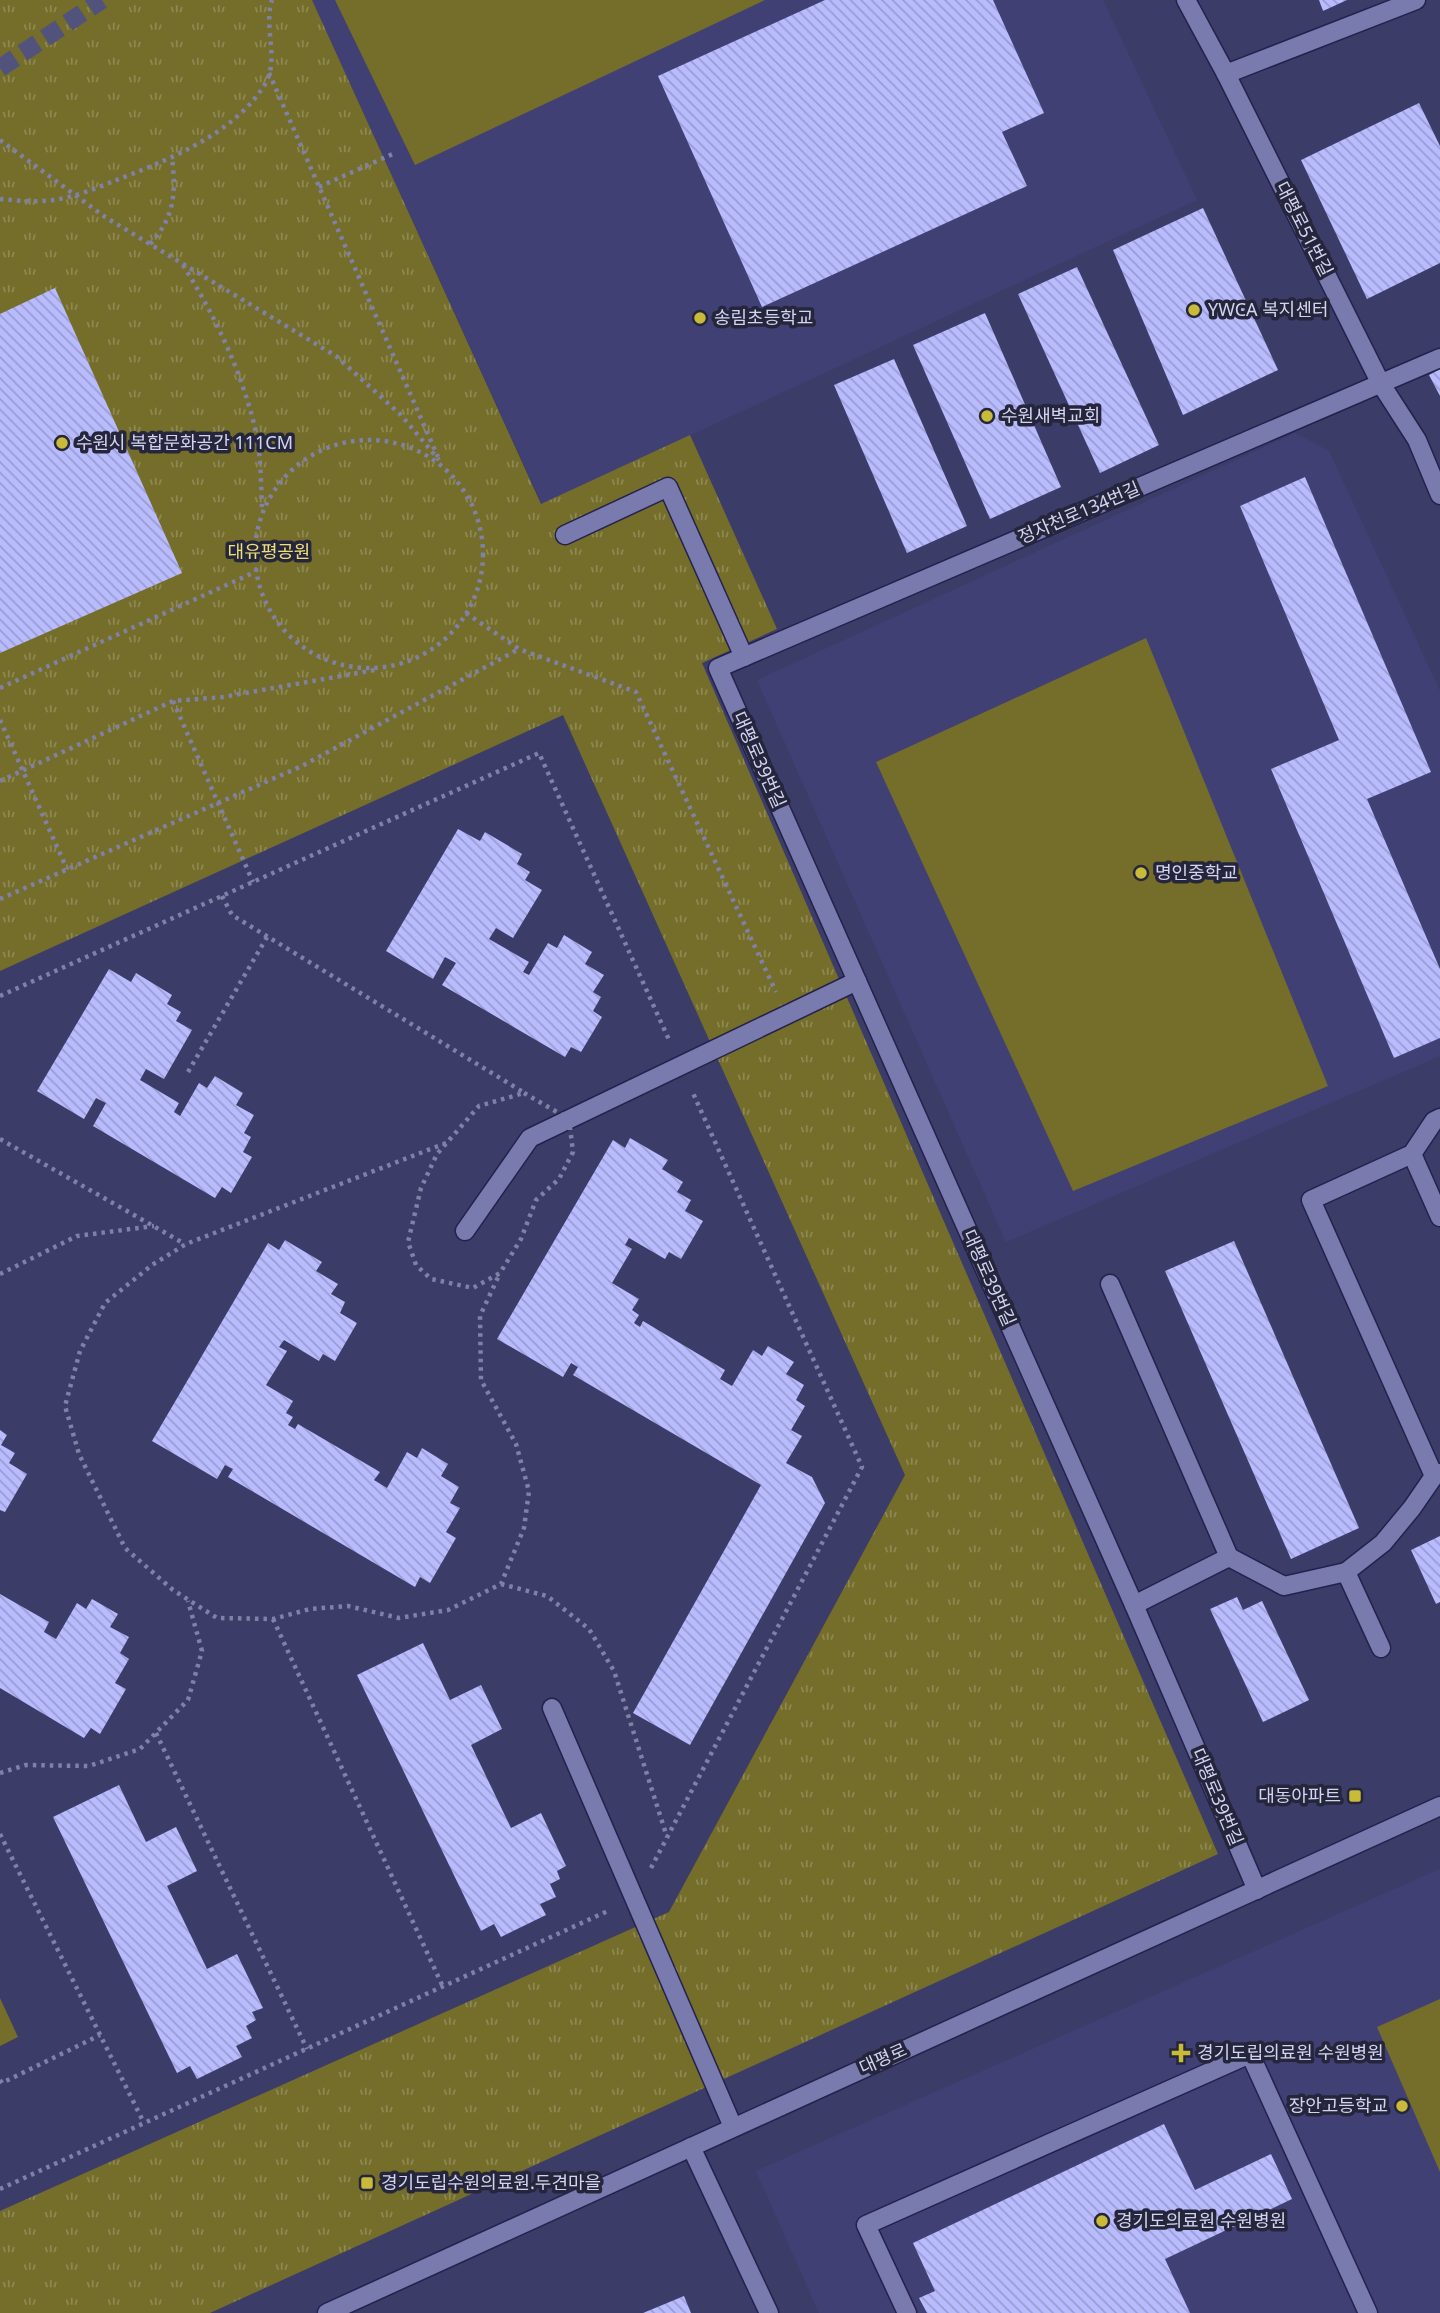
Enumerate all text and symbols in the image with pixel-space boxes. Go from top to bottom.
street label: 대평로51번길 [1271,177,1339,280]
place label: YWCA 복지센터 [1208,297,1329,321]
marker: YWCA 복지센터 [1186,302,1202,318]
place label: 송림초등학교 [714,305,813,329]
marker: 송림초등학교 [692,310,708,326]
place label: 수원새벽교회 [1001,403,1100,427]
marker: 수원새벽교회 [979,408,995,424]
place label: 수원시 복합문화공간 111CM [76,430,293,454]
marker: 수원시 복합문화공간 111CM [54,435,70,451]
street label: 정자천로134번길 [1014,476,1143,549]
park label: 대유평공원 [228,539,310,563]
street label: 대평로39번길 [728,707,792,812]
place label: 명인중학교 [1155,860,1238,884]
marker: 명인중학교 [1133,865,1149,881]
street label: 대평로39번길 [958,1225,1022,1330]
street label: 대평로39번길 [1187,1744,1249,1849]
place label: 대동아파트 [1258,1783,1341,1807]
marker: 대동아파트 [1347,1788,1363,1804]
street label: 대평로 [855,2037,910,2079]
place label: 경기도립의료원 수원병원 [1197,2040,1384,2064]
marker: 경기도립의료원 수원병원 [1171,2043,1191,2063]
place label: 장안고등학교 [1289,2093,1388,2117]
marker: 장안고등학교 [1394,2098,1410,2114]
place label: 경기도립수원의료원.두견마을 [381,2170,601,2194]
marker: 경기도립수원의료원.두견마을 [359,2175,375,2191]
place label: 경기도의료원 수원병원 [1116,2208,1286,2232]
marker: 경기도의료원 수원병원 [1094,2213,1110,2229]

